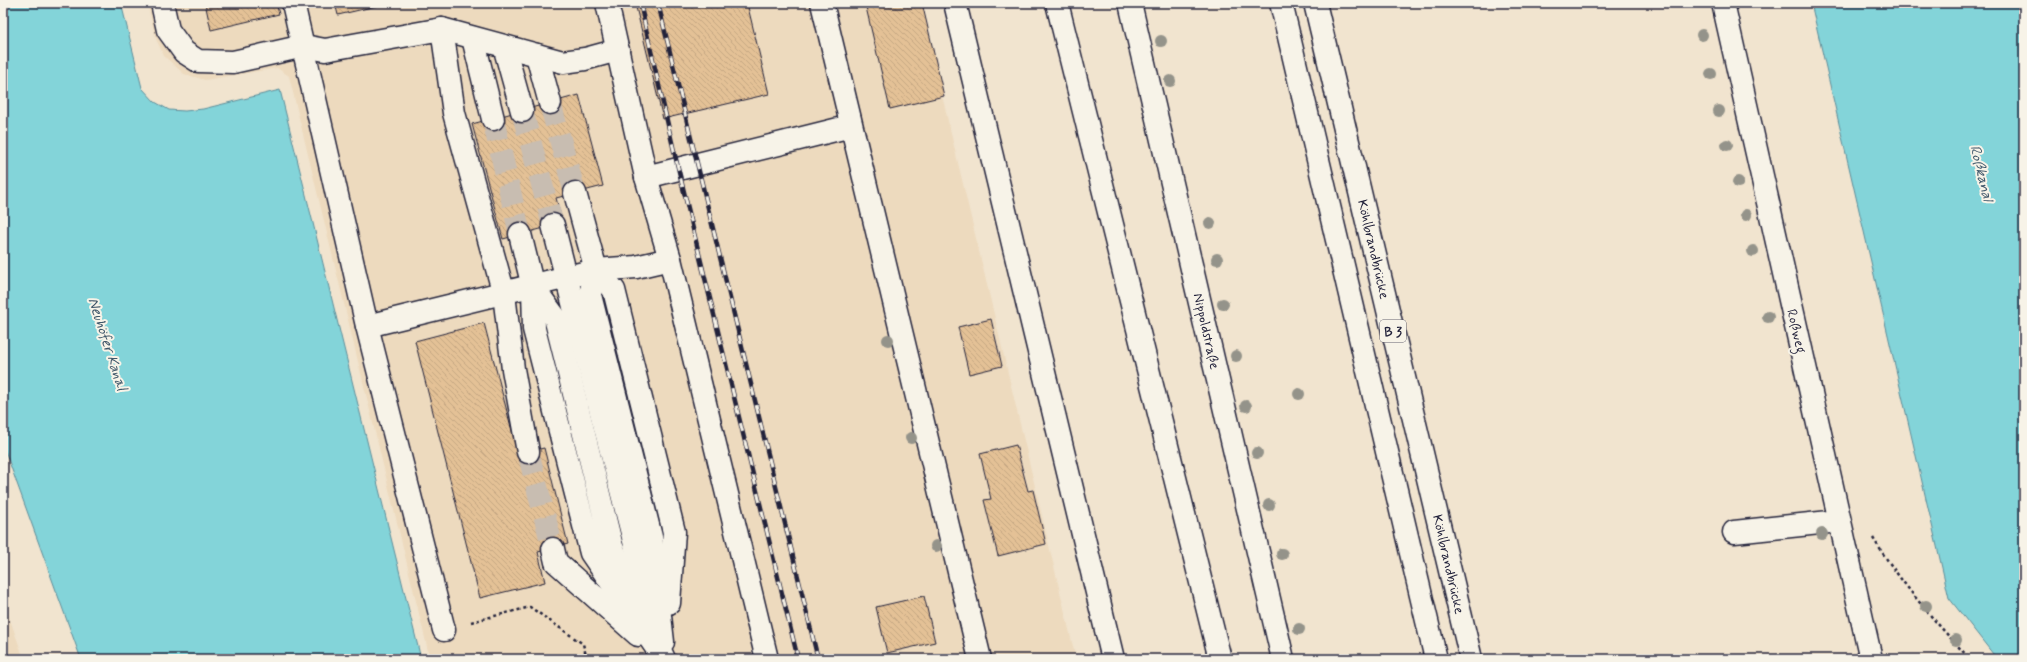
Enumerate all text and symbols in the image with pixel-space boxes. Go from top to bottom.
water label: Roßkanal [1964,143,1998,205]
street label: Köhlbrandbrücke [1353,198,1393,301]
street label: Nippoldstraße [1189,291,1224,371]
water label: Neuhöfer Kanal [83,295,132,395]
street label: Roßweg [1780,307,1810,356]
road number: B 3 [1380,320,1406,342]
street label: Köhlbrandbrücke [1428,513,1468,616]

